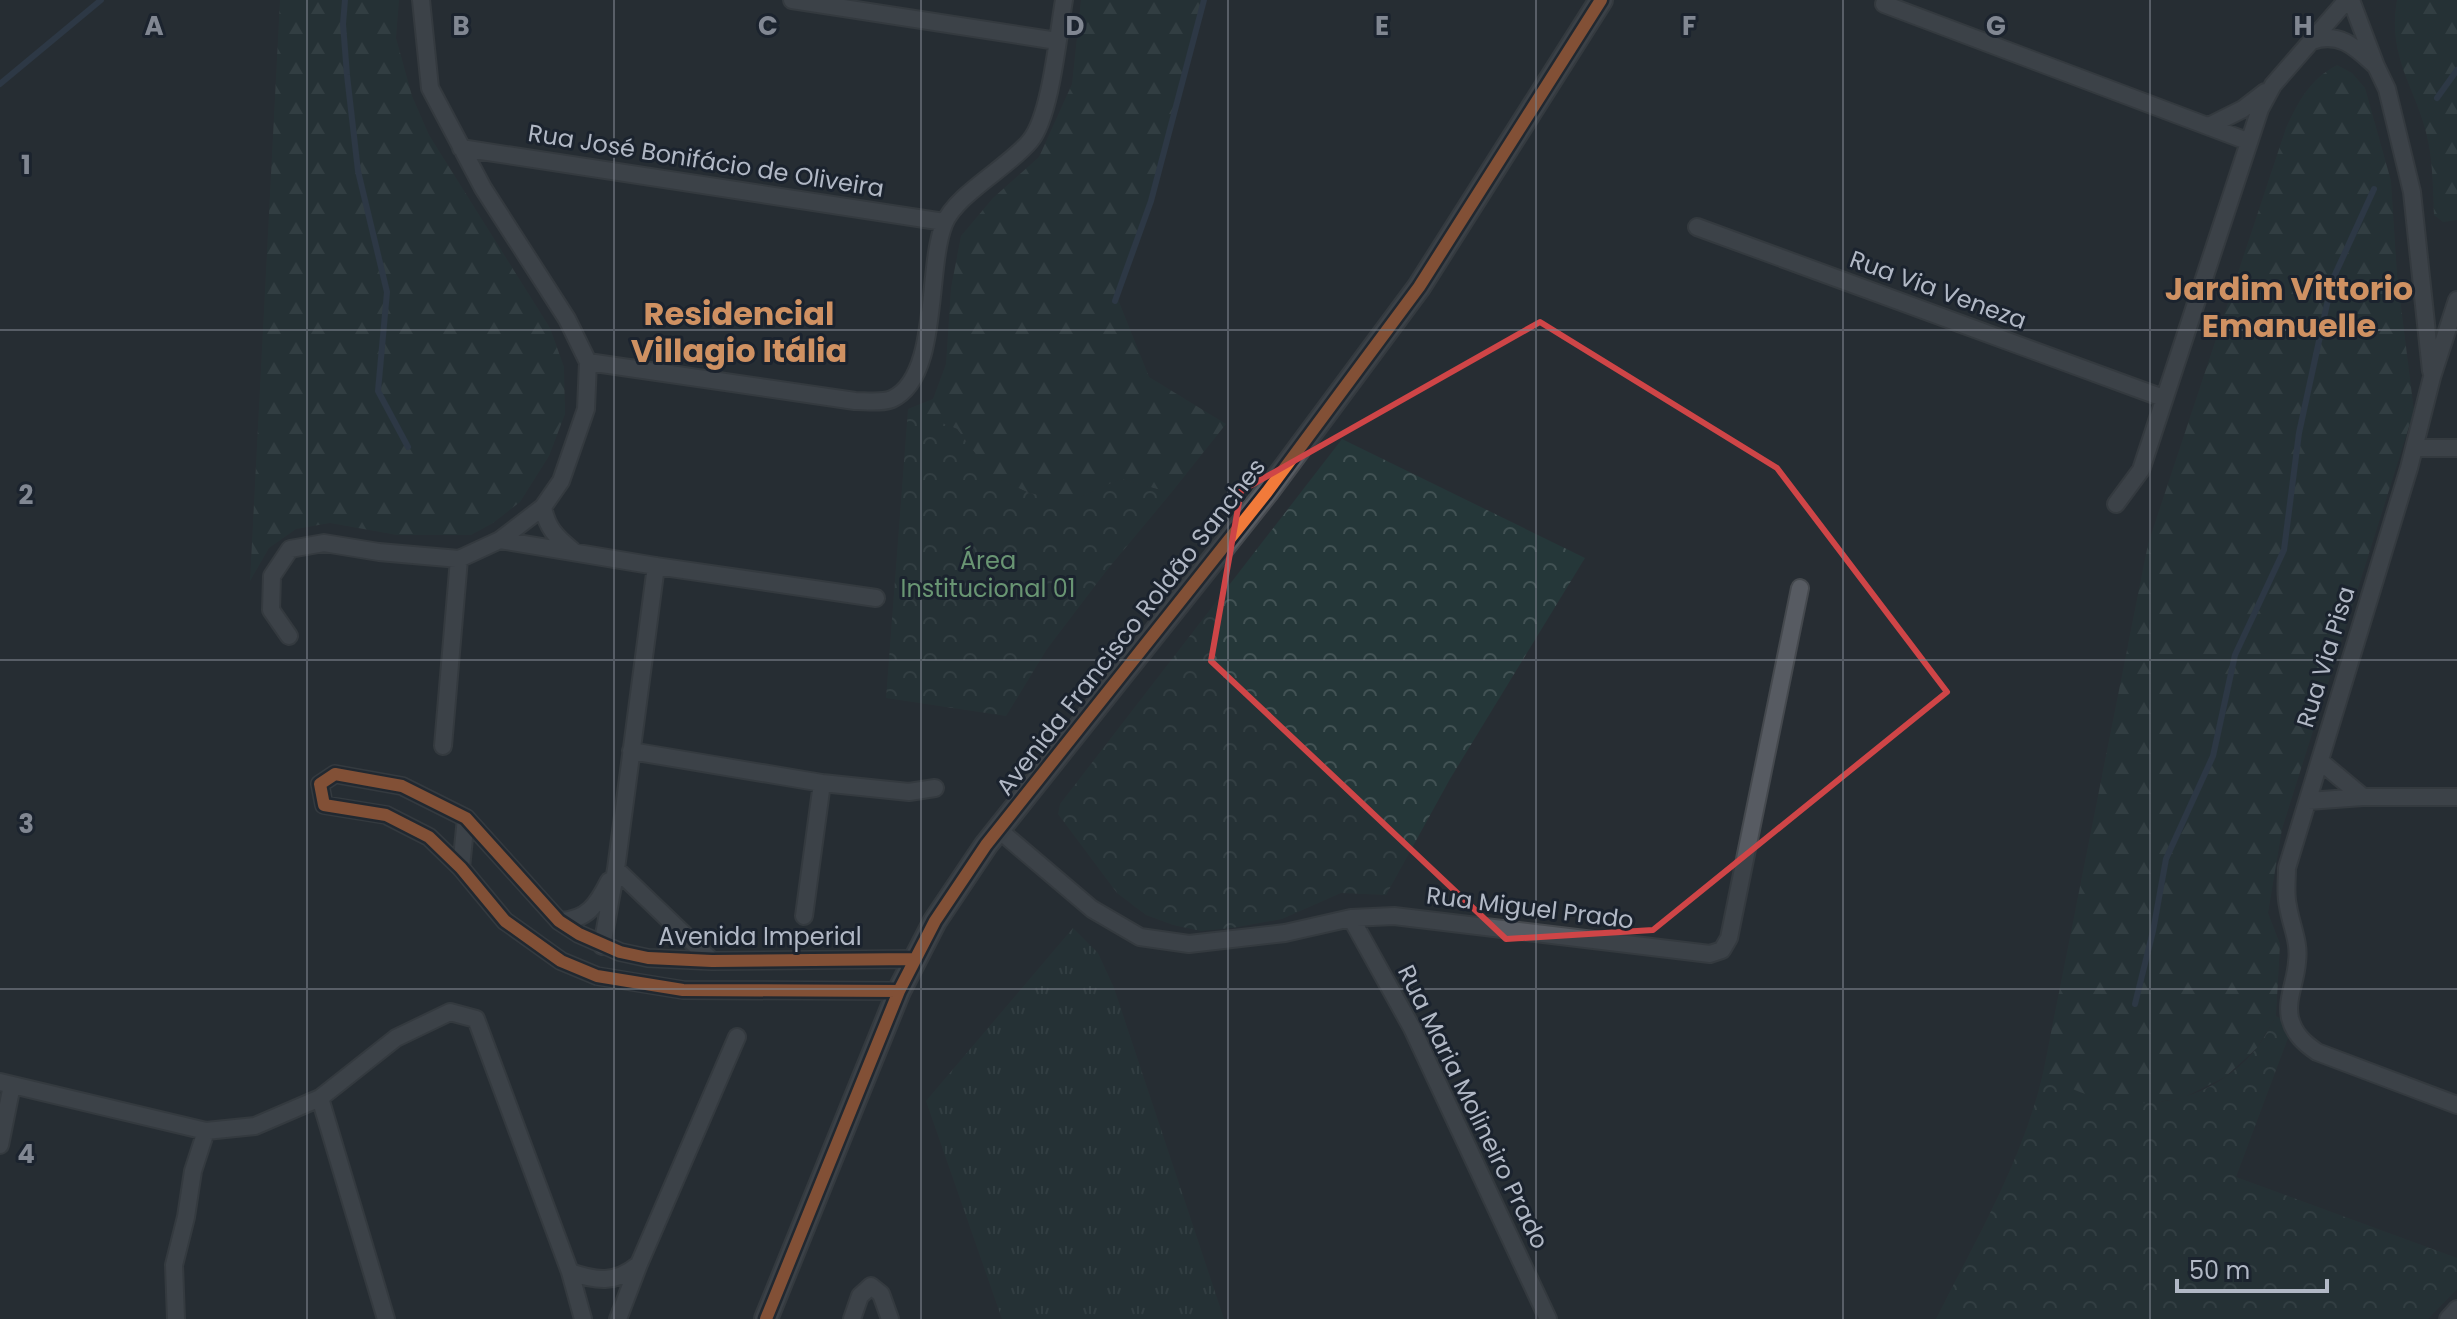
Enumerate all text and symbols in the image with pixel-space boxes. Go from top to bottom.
text: A [144,8,164,44]
text: B [452,8,470,44]
text: C [758,8,778,44]
text: D [1066,8,1085,44]
text: E [1375,8,1389,44]
text: F [1682,8,1696,44]
text: G [1986,8,2006,44]
text: H [2293,8,2313,44]
street label: Rua José Bonifácio de Oliveira [526,116,886,205]
text: 1 [21,147,31,183]
street label: Rua Via Veneza [1845,242,2031,337]
district label: Jardim Vittorio Emanuelle [2165,266,2413,348]
district label: Residencial Villagio Itália [631,291,847,373]
street label: Avenida Francisco Roldão Sanches [988,451,1273,802]
text: 2 [19,477,34,513]
park label: Área Institucional 01 [900,544,1076,605]
street label: Rua Via Pisa [2288,582,2363,731]
text: 3 [18,806,34,842]
street label: Rua Miguel Prado [1425,878,1636,937]
street label: Avenida Imperial [658,920,862,953]
street label: Rua Maria Molineiro Prado [1390,959,1557,1254]
text: 4 [17,1136,35,1172]
scale bar [2177,1243,2327,1293]
text: 50 m [2189,1254,2250,1287]

